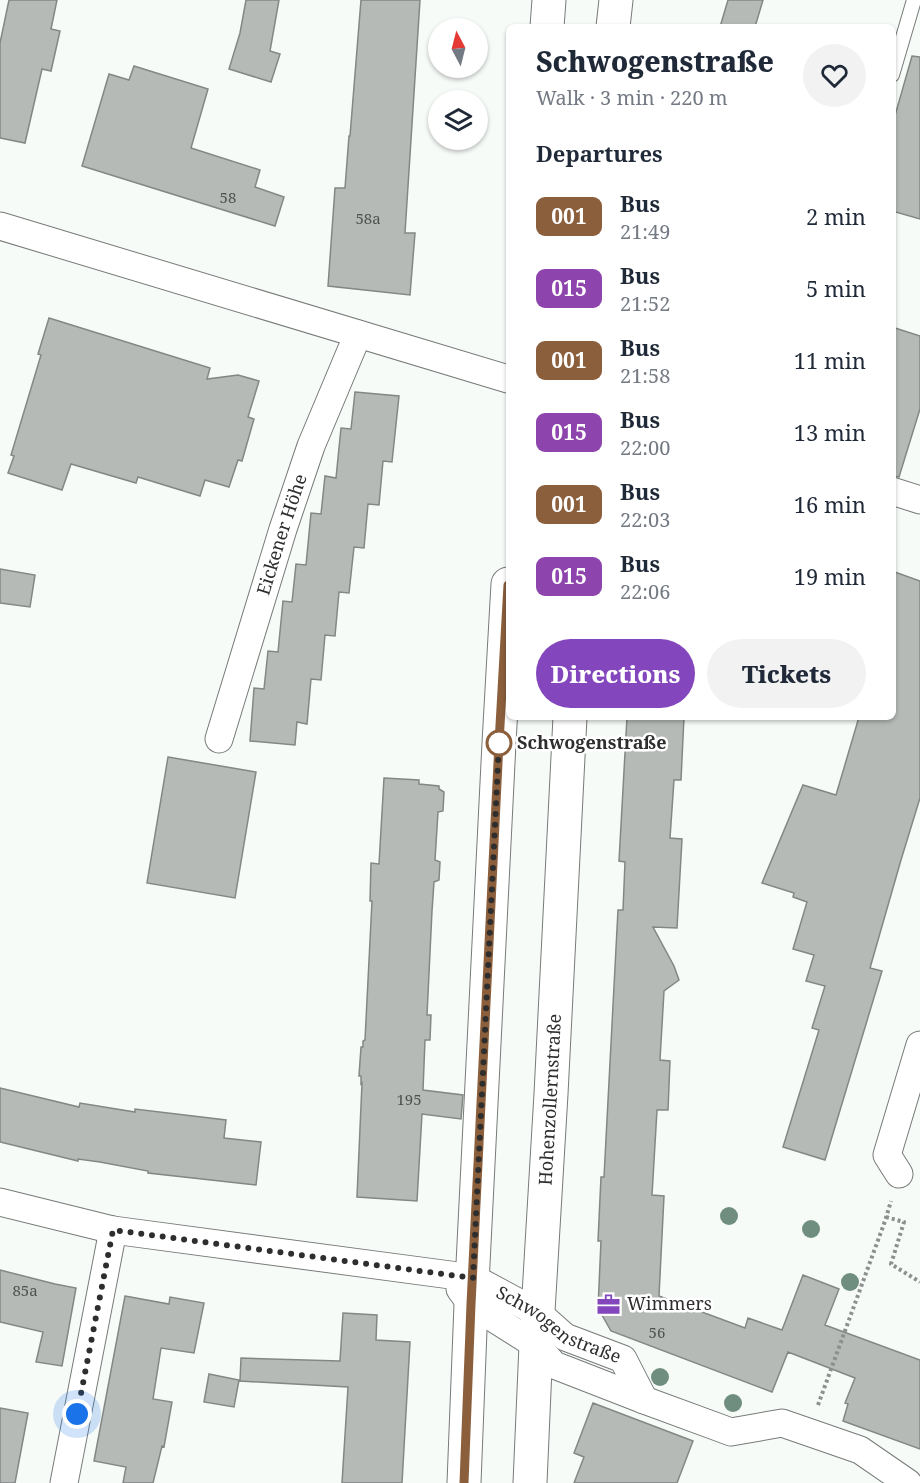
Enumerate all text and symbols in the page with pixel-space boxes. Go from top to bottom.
north arrow [428,18,488,78]
map controls [428,18,488,150]
text: Schwogenstraße [536,42,774,80]
button: heart [803,44,866,107]
text: Walk · 3 min · 220 m [536,84,728,111]
button: layers [428,90,488,150]
text: Departures [536,138,663,168]
house number: 58 [220,187,236,207]
text: Bus [620,188,660,218]
text: 2 min [806,201,866,231]
text: 001 [551,202,587,230]
house number: 58a [355,208,381,228]
text: 21:49 [620,218,670,245]
text: Bus [620,260,660,290]
text: 5 min [806,273,866,303]
text: 015 [551,274,587,302]
text: 21:52 [620,290,670,317]
text: Bus [620,332,660,362]
text: 11 min [794,345,866,375]
text: 001 [551,346,587,374]
text: 21:58 [620,362,670,389]
text: Bus [620,404,660,434]
text: 13 min [794,417,866,447]
text: 015 [551,418,587,446]
text: 22:00 [620,434,670,461]
street label: Eickener Höhe [251,470,312,598]
text: Bus [620,476,660,506]
text: 16 min [794,489,866,519]
text: 001 [551,490,587,518]
text: 22:03 [620,506,670,533]
text: Bus [620,548,660,578]
text: 19 min [794,561,866,591]
text: 015 [551,562,587,590]
text: 22:06 [620,578,670,605]
button: Directions [536,639,695,708]
button: Tickets [707,639,866,708]
marker: Schwogenstraße [486,730,512,756]
place label: Schwogenstraße [517,730,667,754]
street label: Hohenzollernstraße [533,1013,566,1186]
house number: 195 [396,1089,422,1109]
house number: 85a [12,1280,38,1300]
street label: Schwogenstraße [492,1280,625,1368]
office icon: Wimmers [596,1291,622,1317]
place label: Wimmers [627,1291,712,1315]
house number: 56 [649,1322,665,1342]
your location [62,1399,92,1429]

